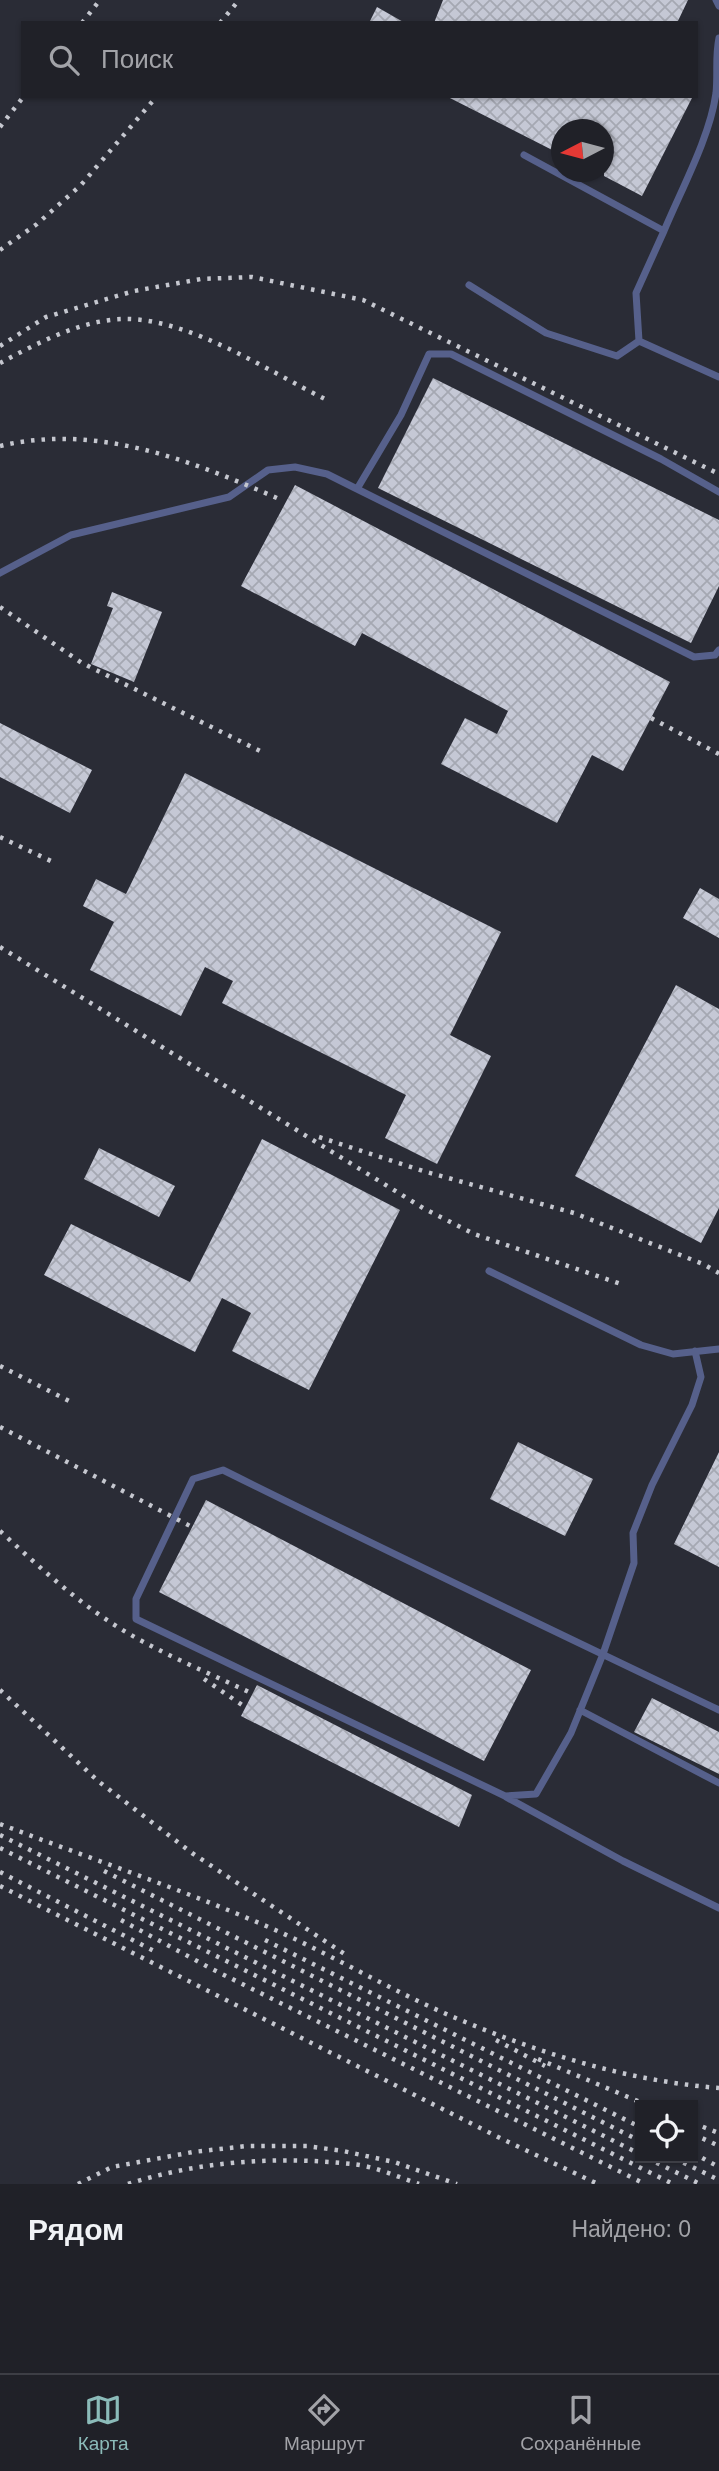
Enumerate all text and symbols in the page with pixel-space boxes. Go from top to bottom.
search box [21,21,698,98]
icon: search [45,41,83,79]
text: Поиск [101,44,173,74]
north arrow [551,119,614,182]
map controls [635,2100,698,2163]
button: locate [635,2100,698,2163]
text: Рядом [28,2213,124,2246]
text: Найдено: 0 [571,2216,691,2242]
tab: Карта [78,2391,129,2455]
tab: Маршрут [284,2391,365,2455]
tab: Сохранённые [520,2391,641,2455]

